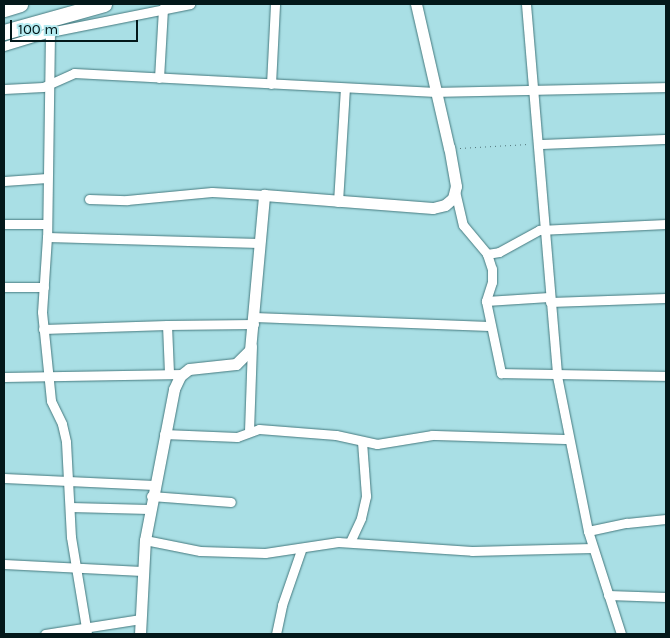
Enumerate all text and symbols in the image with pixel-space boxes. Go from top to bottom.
scale bar [12,10,140,42]
text: 100 m [18,20,58,38]

